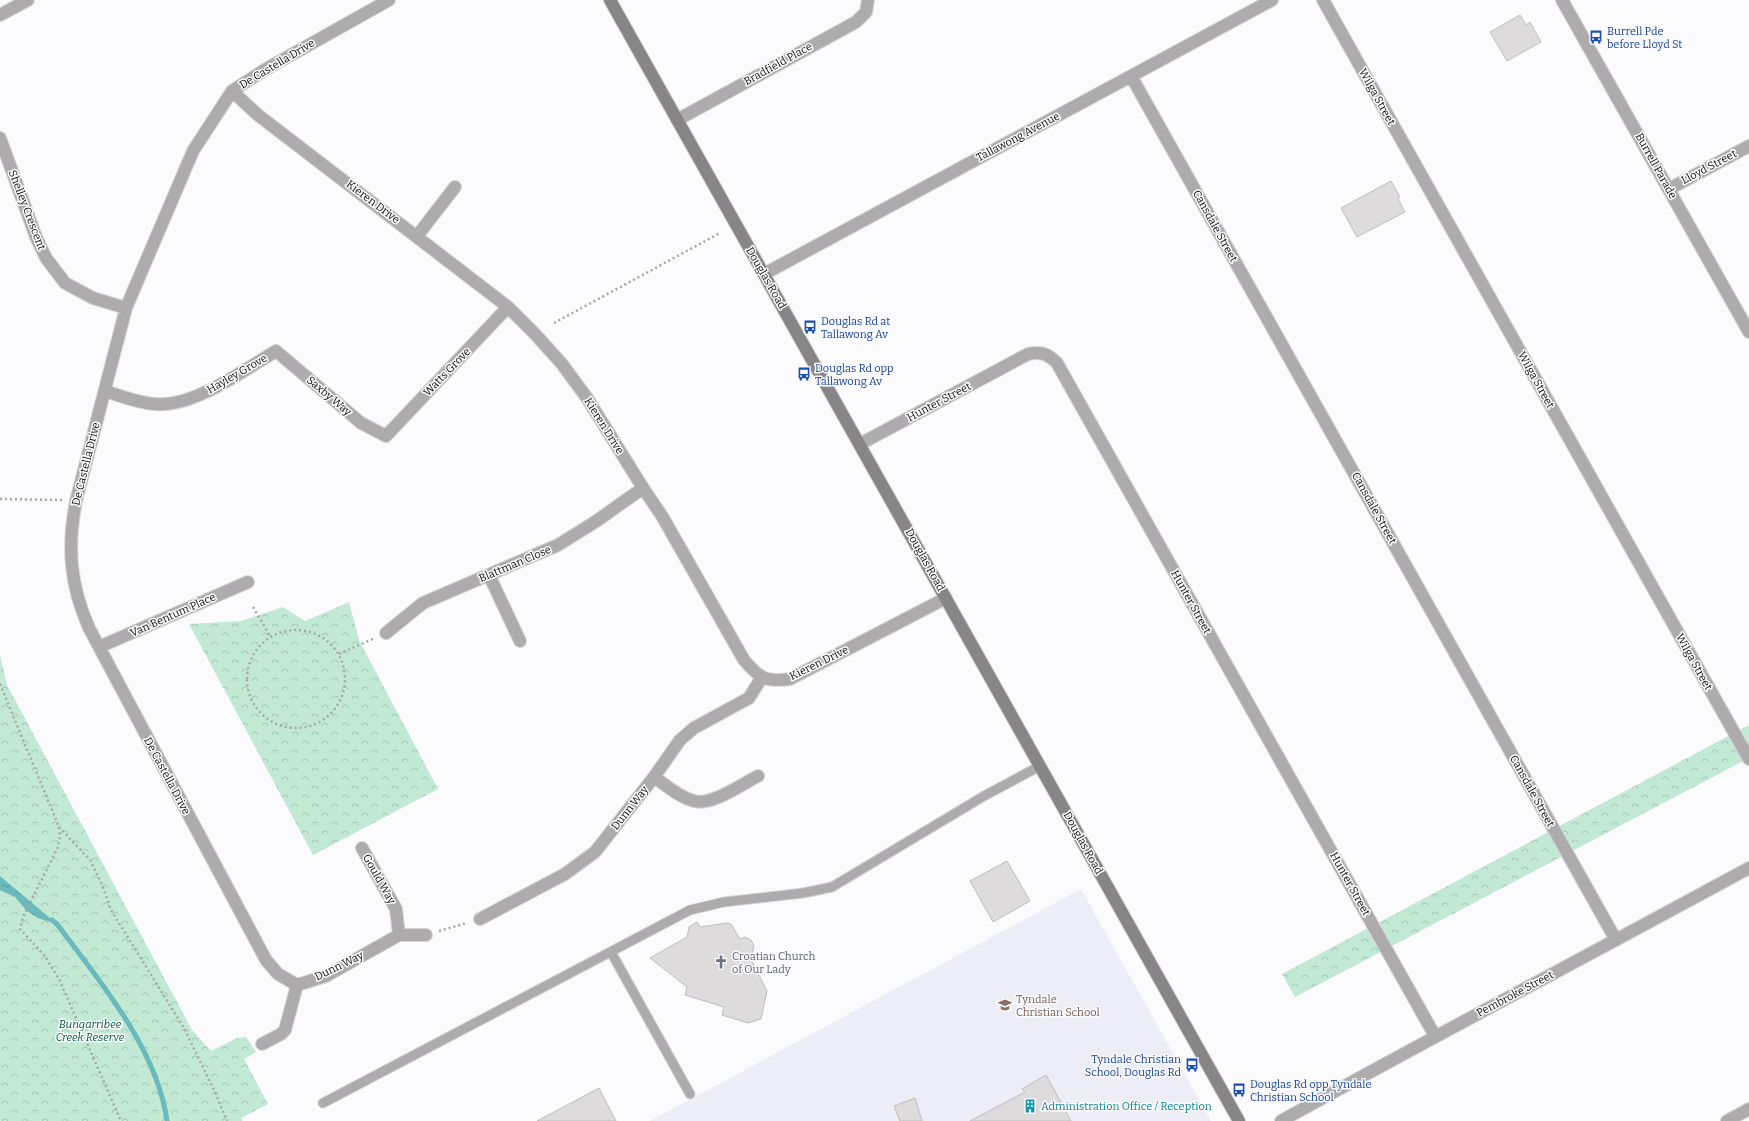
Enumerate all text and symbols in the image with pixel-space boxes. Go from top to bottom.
place label: Burrell Pde before Lloyd St [1607,25,1682,51]
bus stop icon: Burrell Pde before Lloyd St [1588,29,1604,45]
street label: De Castella Drive [237,36,317,92]
street label: Bradfield Place [742,40,814,88]
street label: Wilga Street [1356,67,1398,127]
street label: Tallawong Avenue [974,110,1062,164]
street label: Burrell Parade [1633,131,1679,201]
street label: Lloyd Street [1679,147,1739,187]
street label: Shelley Crescent [6,168,48,252]
street label: Kieren Drive [344,178,402,226]
street label: Cansdale Street [1190,188,1240,264]
street label: Douglas Road [743,245,789,312]
place label: Douglas Rd at Tallawong Av [821,315,890,341]
bus stop icon: Douglas Rd at Tallawong Av [802,319,818,335]
street label: Watts Grove [421,345,473,399]
street label: Wilga Street [1515,350,1557,410]
street label: Hayley Grove [205,352,269,396]
place label: Douglas Rd opp Tallawong Av [815,362,894,388]
bus stop icon: Douglas Rd opp Tallawong Av [796,366,812,382]
street label: Saxby Way [304,374,354,419]
street label: Hunter Street [905,380,973,424]
street label: Kieren Drive [582,395,626,457]
street label: De Castella Drive [69,421,103,507]
street label: Cansdale Street [1349,470,1399,546]
street label: Douglas Road [903,527,948,594]
street label: Blattman Close [477,543,553,585]
street label: Hunter Street [1168,568,1214,636]
street label: Van Bentum Place [128,590,218,640]
street label: Wilga Street [1673,632,1715,692]
street label: Kieren Drive [787,643,851,683]
street label: De Castella Drive [141,735,193,817]
street label: Cansdale Street [1507,753,1557,829]
street label: Dunn Way [609,783,651,833]
street label: Douglas Road [1061,810,1106,877]
street label: Hunter Street [1327,850,1373,918]
street label: Gould Way [360,852,398,906]
street label: Dunn Way [313,949,366,983]
place label: Croatian Church of Our Lady [732,950,816,976]
church icon: Croatian Church of Our Lady [713,954,729,970]
street label: Pembroke Street [1474,968,1556,1020]
place label: Tyndale Christian School [1016,993,1100,1019]
school or university icon: Tyndale Christian School [997,997,1013,1013]
park label: Bungarribee Creek Reserve [56,1018,125,1044]
place label: Tyndale Christian School, Douglas Rd [1085,1053,1181,1079]
bus stop icon: Tyndale Christian School, Douglas Rd [1184,1057,1200,1073]
place label: Douglas Rd opp Tyndale Christian School [1250,1078,1371,1104]
bus stop icon: Douglas Rd opp Tyndale Christian School [1231,1082,1247,1098]
building icon: Administration Office / Reception [1022,1098,1038,1114]
place label: Administration Office / Reception [1041,1100,1212,1113]

